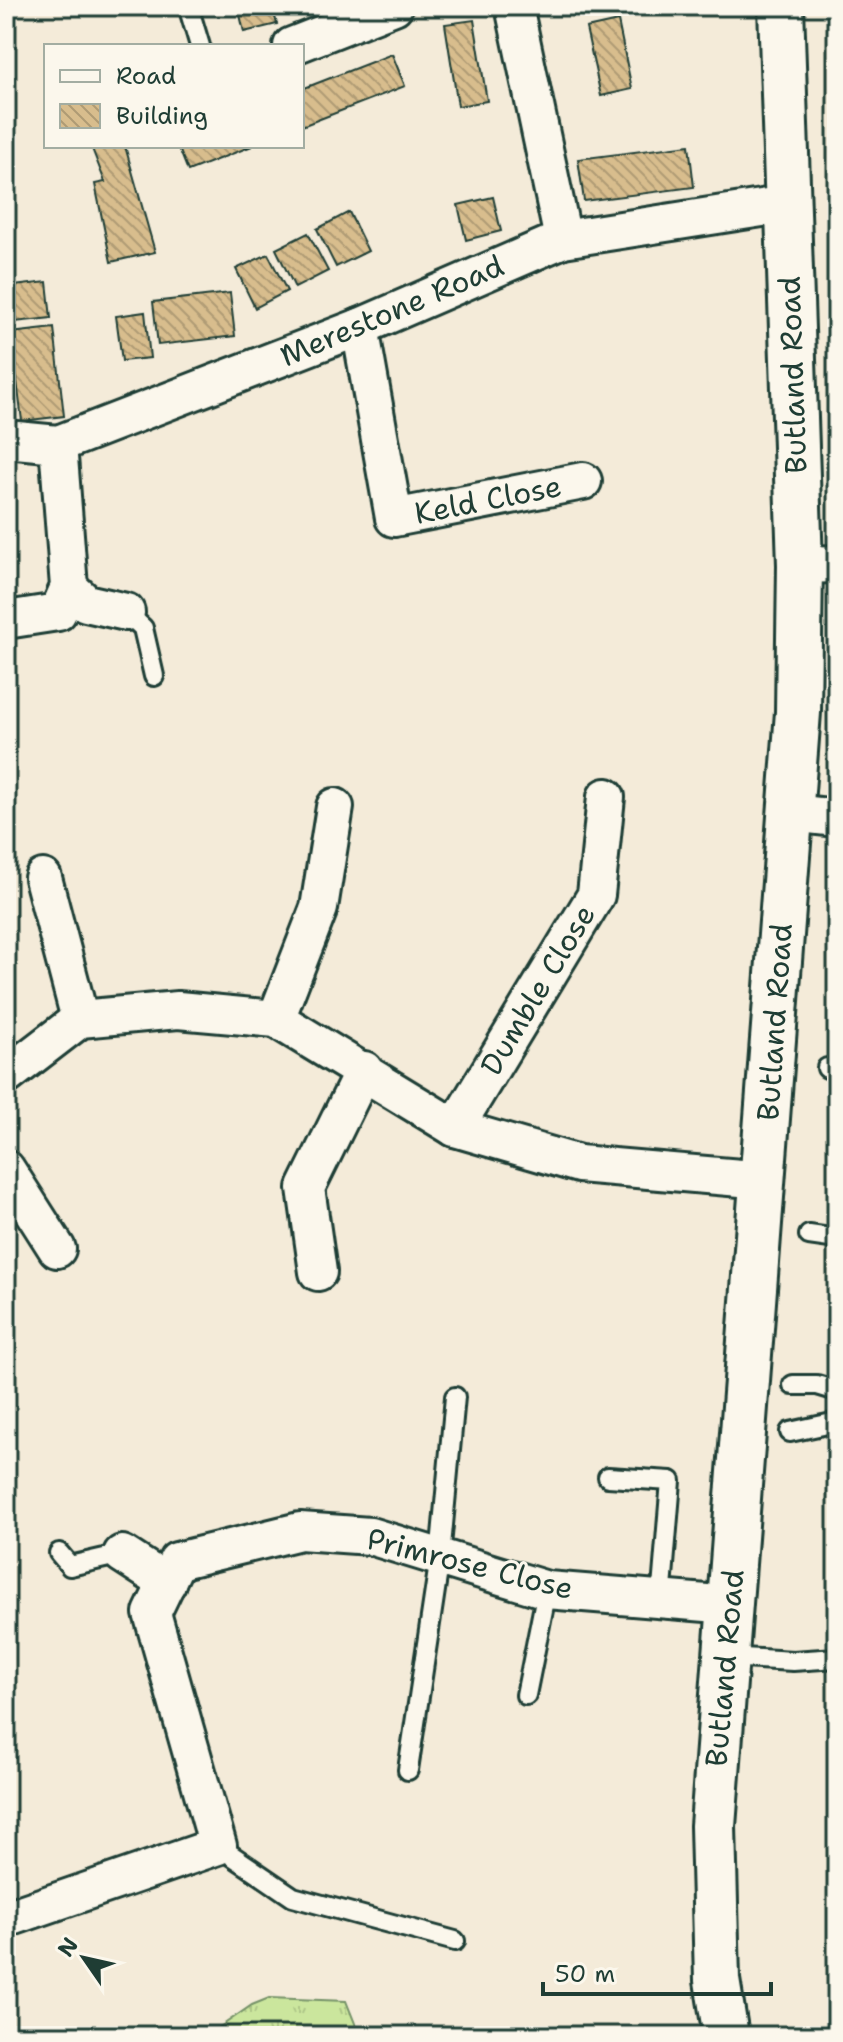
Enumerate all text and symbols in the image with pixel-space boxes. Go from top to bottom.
legend [44,44,304,148]
text: Road [116,60,176,92]
text: Building [116,100,208,132]
street label: Merestone Road [274,245,510,376]
street label: Butland Road [769,275,816,475]
street label: Keld Close [411,465,565,534]
street label: Dumble Close [470,897,605,1083]
street label: Butland Road [747,922,802,1122]
street label: Primrose Close [362,1518,578,1609]
street label: Butland Road [695,1568,754,1768]
north arrow [44,1918,124,1998]
text: N [51,1932,85,1962]
scale bar [543,1946,771,1996]
text: 50 m [555,1958,615,1990]

